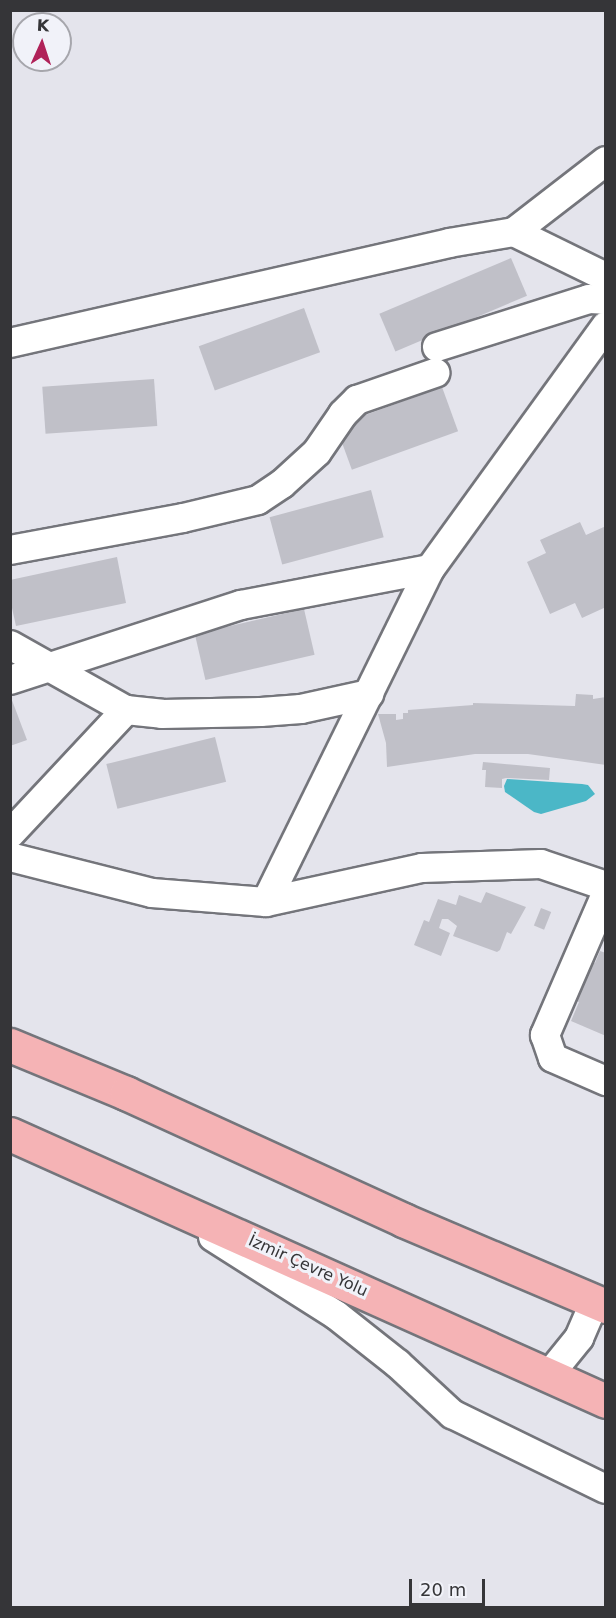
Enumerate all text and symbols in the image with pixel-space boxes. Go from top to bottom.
north arrow [12,12,72,72]
text: K [36,16,50,35]
street label: İzmir Çevre Yolu [245,1231,371,1301]
scale bar [412,1567,488,1605]
text: 20 m [420,1579,466,1600]

